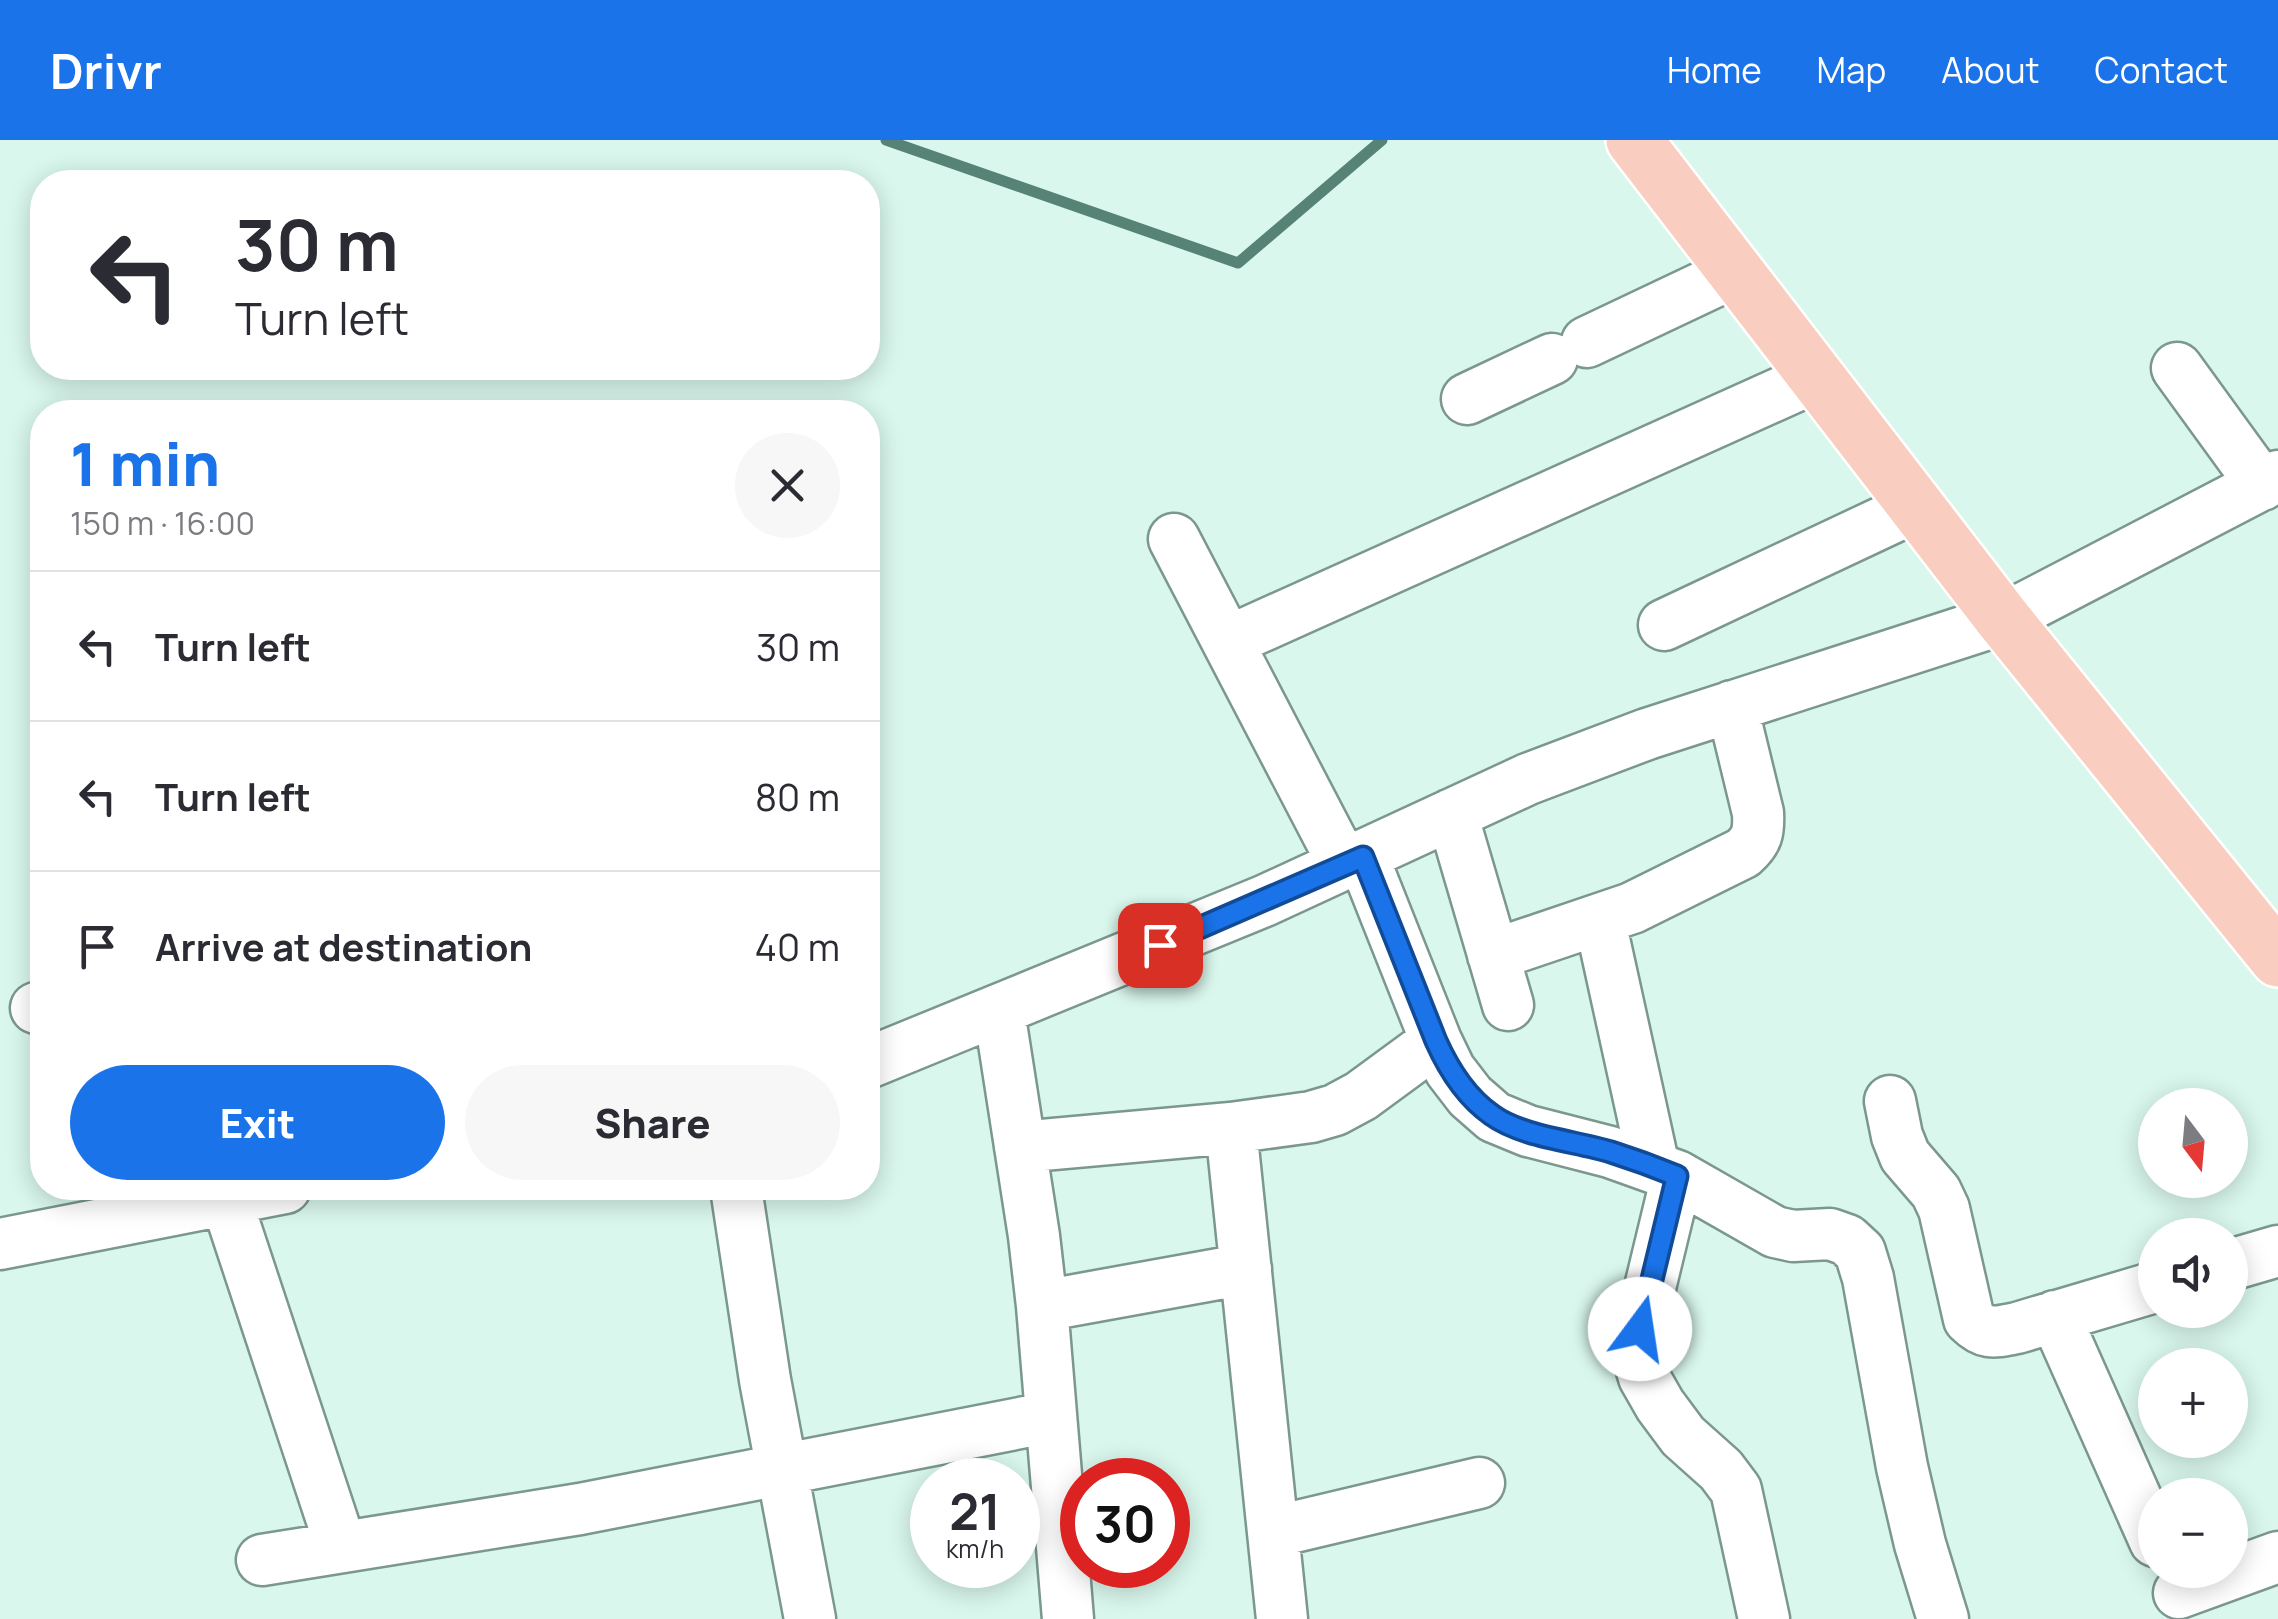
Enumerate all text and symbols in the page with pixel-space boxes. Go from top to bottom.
text: Drivr [50,38,162,103]
text: Home [1667,46,1762,94]
text: Map [1817,46,1886,94]
text: About [1941,46,2040,94]
text: Contact [2095,46,2228,94]
text: 30 m [235,196,399,292]
icon: left [70,210,200,340]
text: Turn left [235,287,409,349]
text: 1 min [70,422,220,504]
button: close [735,433,840,538]
text: 150 m · 16:00 [70,501,255,545]
icon: left [70,619,125,674]
text: Turn left [155,620,311,672]
text: 30 m [756,620,840,672]
icon: left [70,769,125,824]
text: Turn left [155,770,311,822]
text: 80 m [755,770,840,822]
pin [1118,903,1203,988]
icon: arrive [1133,918,1188,973]
icon: arrive [70,919,125,974]
text: Arrive at destination [155,920,532,972]
text: 40 m [755,920,840,972]
button: Exit [70,1065,445,1180]
button: Share [465,1065,840,1180]
north arrow [2138,1088,2248,1198]
map controls [2138,1088,2248,1588]
button: sound [2138,1218,2248,1328]
position arrow [1588,1277,1692,1381]
button: + [2138,1348,2248,1458]
speed limit sign: 30 [1060,1458,1190,1588]
text: 21 [949,1477,1001,1545]
button: − [2138,1478,2248,1588]
text: km/h [946,1531,1004,1566]

